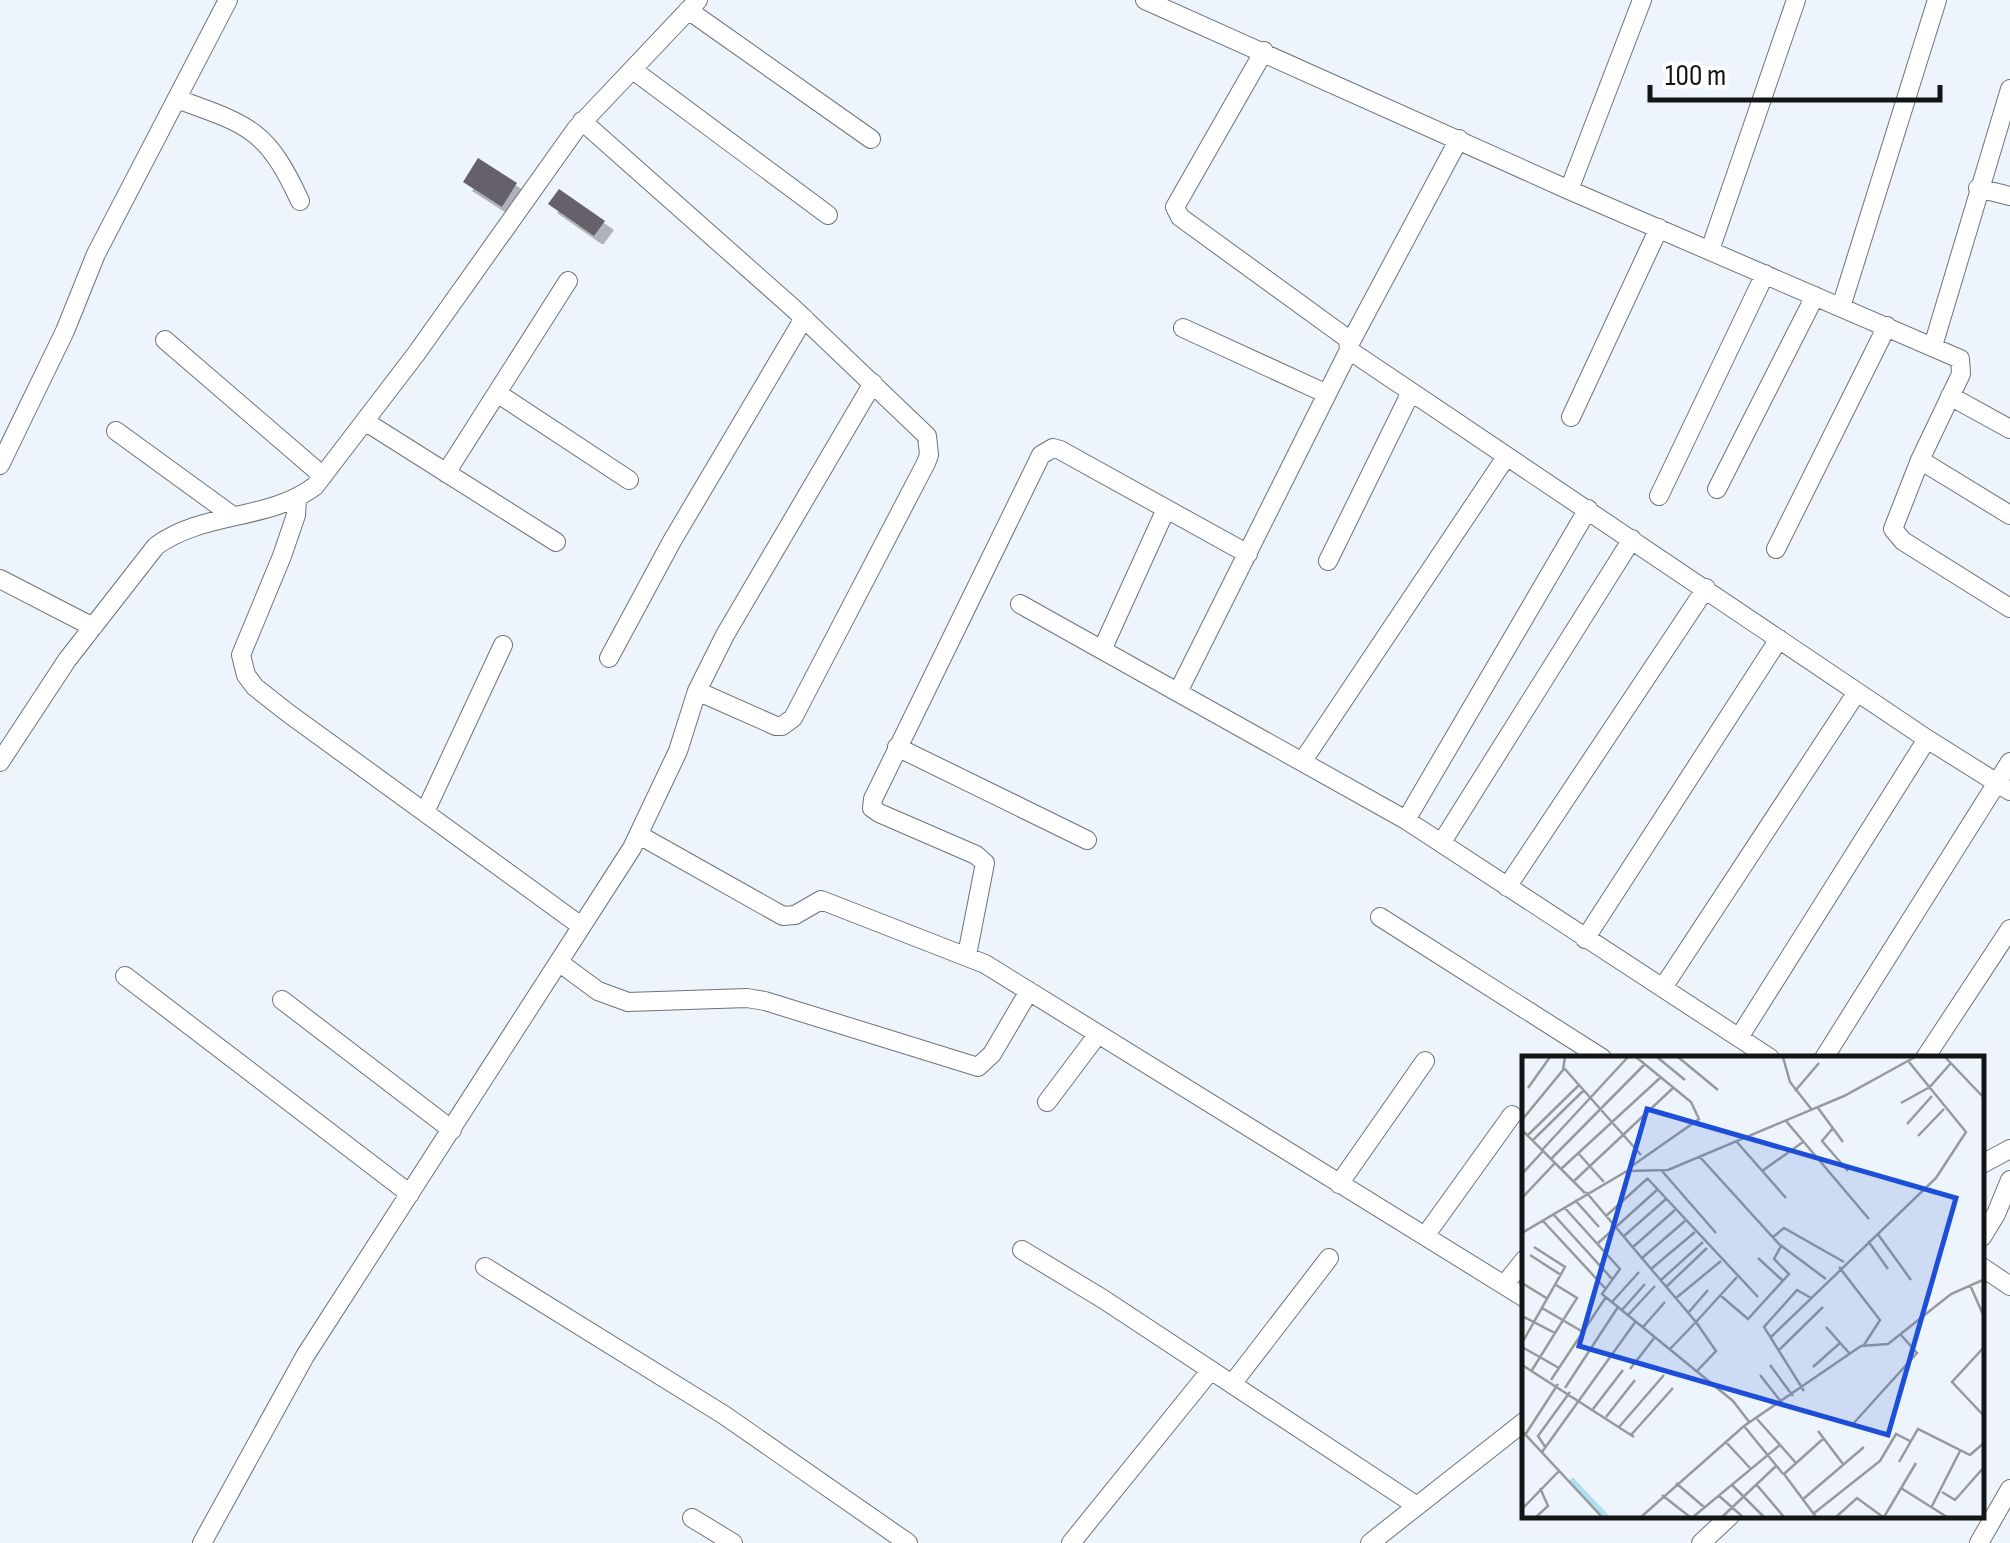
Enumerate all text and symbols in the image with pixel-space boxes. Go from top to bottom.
scale bar [1650,40,1940,102]
text: 100 m [1665,58,1726,94]
inset map [1522,1056,1985,1518]

